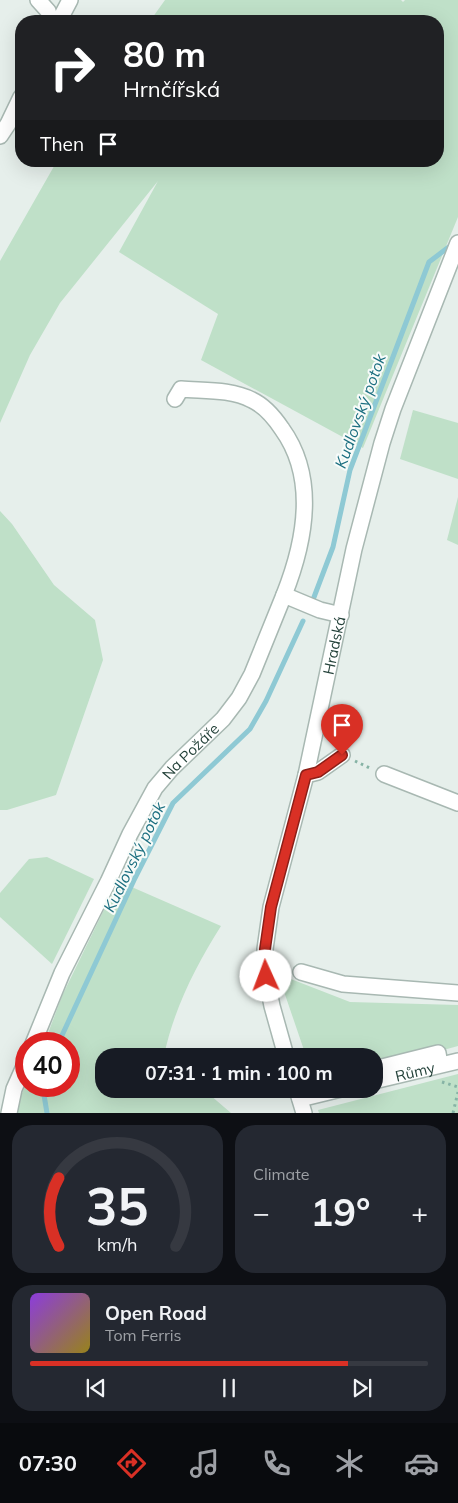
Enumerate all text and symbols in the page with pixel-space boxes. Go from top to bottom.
text: 80 m [123,32,206,76]
icon: right [40,35,105,100]
text: Hrnčířská [123,75,220,103]
icon: arrive [94,130,122,158]
text: Then [40,132,84,156]
water label: Kudlovský potok [330,350,390,471]
street label: Hradská [318,615,349,676]
pin [321,704,363,755]
icon: arrive [328,711,356,739]
street label: Na Požáře [157,719,223,783]
water label: Kudlovský potok [99,798,170,915]
position arrow [239,949,291,1001]
speed limit sign: 40 [15,1032,80,1097]
street label: Růmy [393,1057,437,1085]
text: 07:31 · 1 min · 100 m [145,1061,333,1085]
text: Climate [253,1164,309,1184]
text: 35 [86,1173,149,1238]
text: 19° [310,1188,371,1236]
text: − [253,1195,270,1230]
text: + [411,1195,428,1230]
text: km/h [97,1233,138,1255]
text: Open Road [105,1301,207,1325]
text: Tom Ferris [105,1325,182,1345]
icon: previous [82,1374,110,1402]
icon: pause [215,1374,243,1402]
icon: next [348,1374,376,1402]
icon: directions [114,1446,149,1481]
icon: music [187,1446,222,1481]
icon: phone [259,1446,294,1481]
icon: climate [332,1446,367,1481]
icon: car [404,1446,439,1481]
text: 07:30 [19,1449,77,1477]

